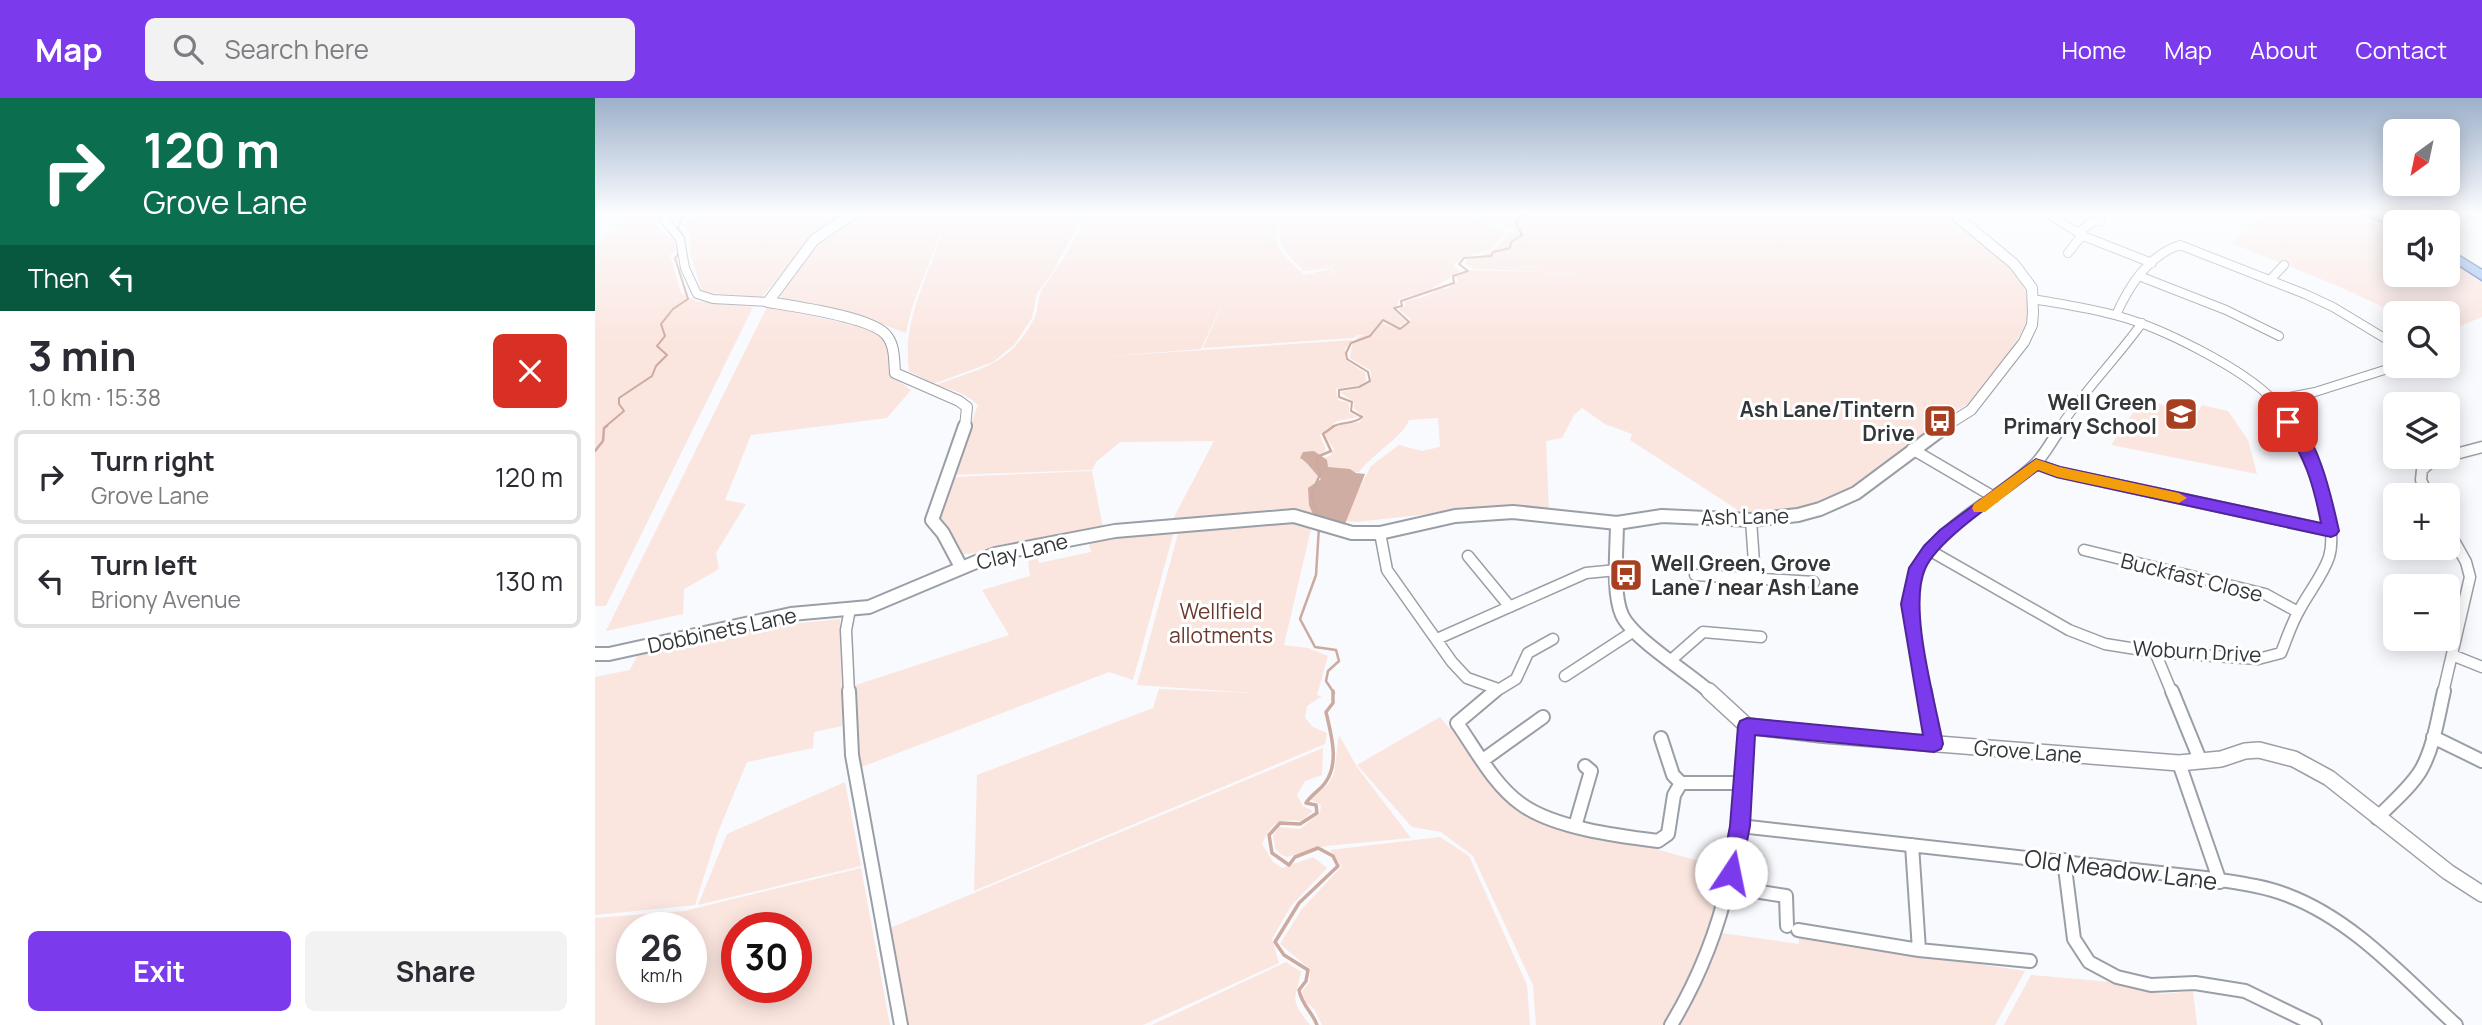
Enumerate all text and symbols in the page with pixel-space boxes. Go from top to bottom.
search box [145,18,635,81]
text: Map [35,27,103,72]
icon: search [169,30,207,68]
text: Search here [225,31,369,67]
text: Home [2061,33,2126,66]
text: Map [2164,33,2212,66]
text: About [2250,33,2318,66]
text: Contact [2356,33,2447,66]
text: 120 m [143,116,280,183]
north arrow [2383,119,2461,196]
map controls [2383,119,2460,651]
icon: right [28,126,119,217]
text: Grove Lane [143,180,308,224]
button: sound [2383,210,2460,287]
icon: left [103,259,141,297]
text: Then [28,260,89,296]
button: search [2383,301,2460,378]
text: 3 min [28,326,137,384]
button: close [493,334,567,408]
text: 1.0 km · 15:38 [28,381,161,413]
place label: Well Green Primary School [2003,388,2157,440]
pin [2258,392,2318,452]
button: layers [2383,392,2460,469]
place label: Ash Lane/Tintern Drive [1740,395,1915,447]
school or university icon: Well Green Primary School [2162,395,2200,433]
bus stop icon: Ash Lane/Tintern Drive [1921,402,1959,440]
icon: arrive [2269,403,2307,441]
text: Turn right [91,443,215,479]
icon: right [32,458,70,496]
text: 120 m [495,459,563,495]
text: Grove Lane [91,479,209,511]
button: + [2383,483,2460,560]
street label: Ash Lane [1701,501,1789,531]
street label: Clay Lane [973,526,1071,576]
street label: Buckfast Close [2118,546,2266,608]
text: Turn left [91,547,198,583]
place label: Well Green, Grove Lane / near Ash Lane [1651,549,1859,601]
bus stop icon: Well Green, Grove Lane / near Ash Lane [1607,556,1645,594]
icon: left [32,562,70,600]
text: 130 m [495,563,563,599]
button: − [2383,574,2460,651]
text: Briony Avenue [91,583,241,615]
park label: Wellfield allotments [1169,597,1273,649]
street label: Dobbinets Lane [645,601,799,659]
street label: Woburn Drive [2132,634,2262,668]
street label: Grove Lane [1973,733,2083,769]
position arrow [1694,836,1768,910]
street label: Old Meadow Lane [2023,841,2219,897]
speed limit sign: 30 [721,912,812,1003]
text: 26 [640,924,683,972]
button: Exit [28,931,291,1011]
button: Share [305,931,567,1011]
text: km/h [641,963,682,987]

